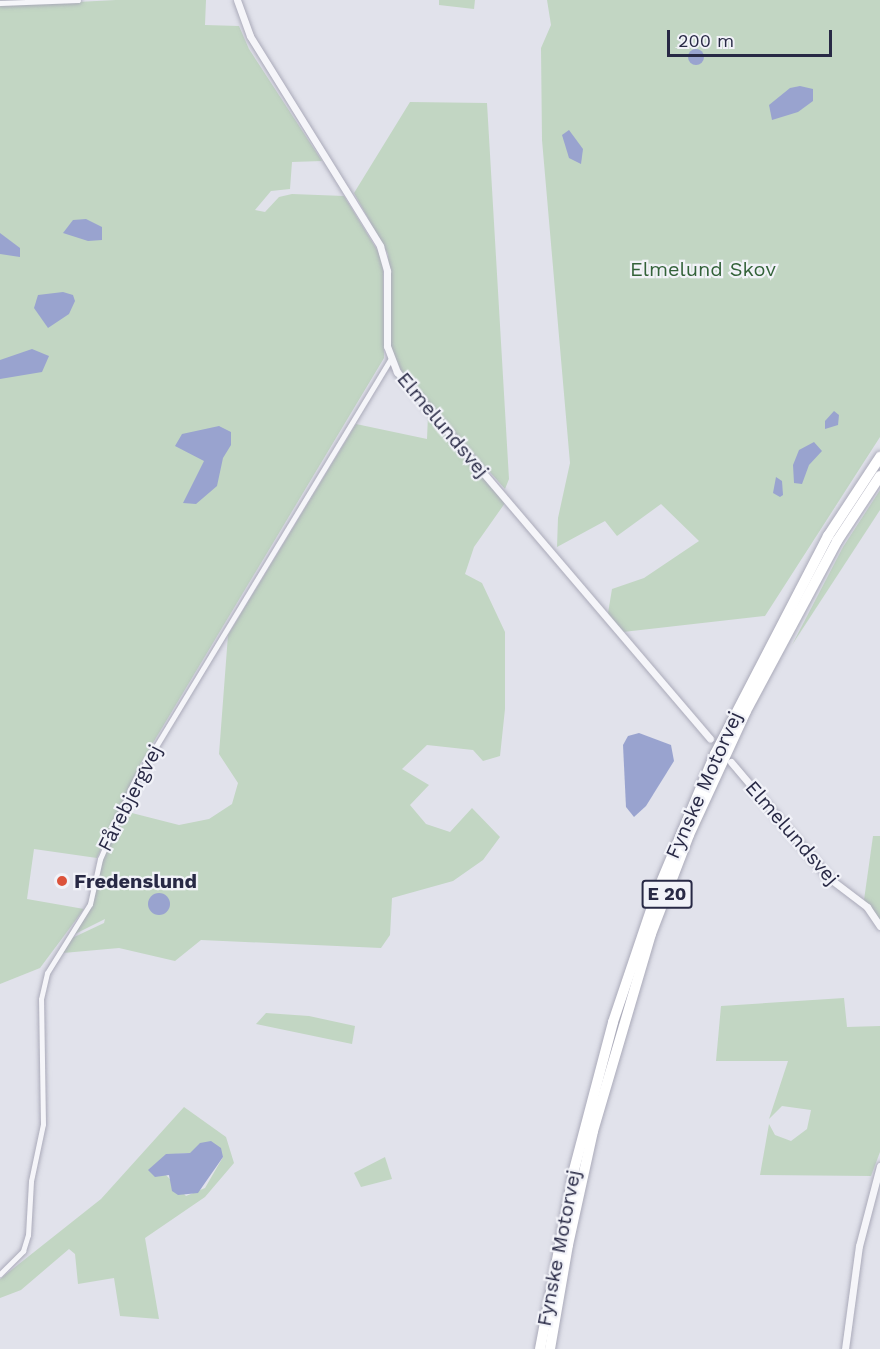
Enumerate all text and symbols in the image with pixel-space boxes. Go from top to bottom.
scale bar [670,18,835,56]
text: 200 m [678,30,734,51]
park label: Elmelund Skov [630,257,776,281]
street label: Elmelundsvej [392,367,494,483]
street label: Fynske Motorvej [661,708,747,862]
street label: Fårebjergvej [93,740,167,856]
street label: Elmelundsvej [740,776,844,890]
place label: Fredenslund [74,869,197,893]
marker: Fredenslund [55,874,69,888]
road number: E 20 [642,879,692,909]
street label: Fynske Motorvej [532,1168,586,1328]

